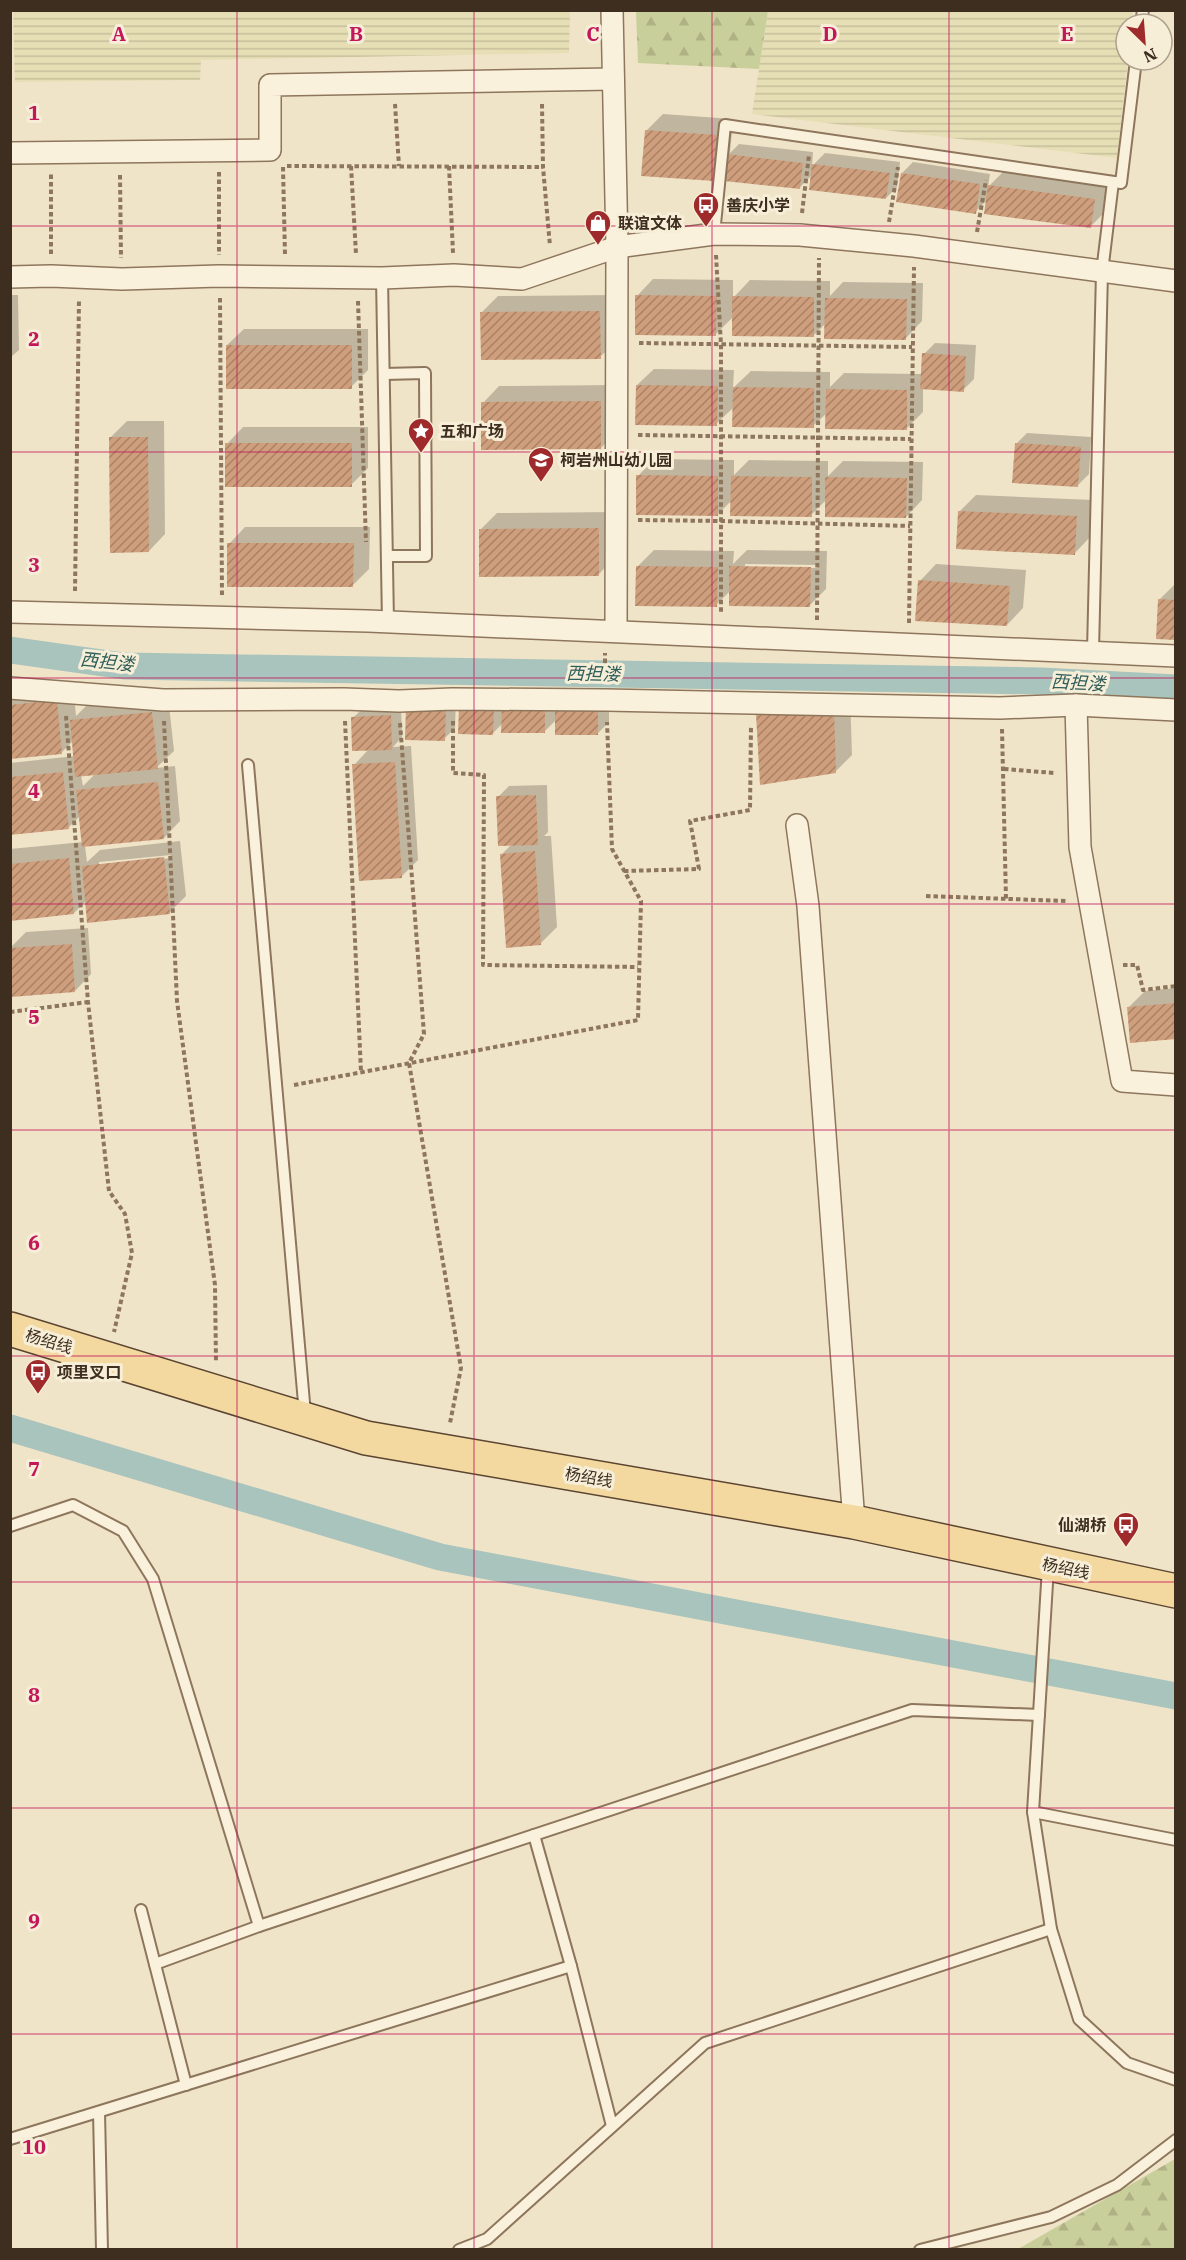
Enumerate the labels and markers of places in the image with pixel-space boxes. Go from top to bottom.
bus stop icon: 善庆小学 [691,190,721,228]
place label: 善庆小学 [726,195,790,215]
shop icon: 联谊文体 [583,208,613,246]
place label: 联谊文体 [618,213,682,233]
place icon: 五和广场 [406,416,436,454]
place label: 五和广场 [440,421,504,441]
school or university icon: 柯岩州山幼儿园 [526,445,556,483]
place label: 柯岩州山幼儿园 [560,450,672,470]
bus stop icon: 项里叉口 [23,1357,53,1395]
place label: 项里叉口 [57,1362,121,1382]
bus stop icon: 仙湖桥 [1111,1510,1141,1548]
place label: 仙湖桥 [1058,1515,1107,1535]

